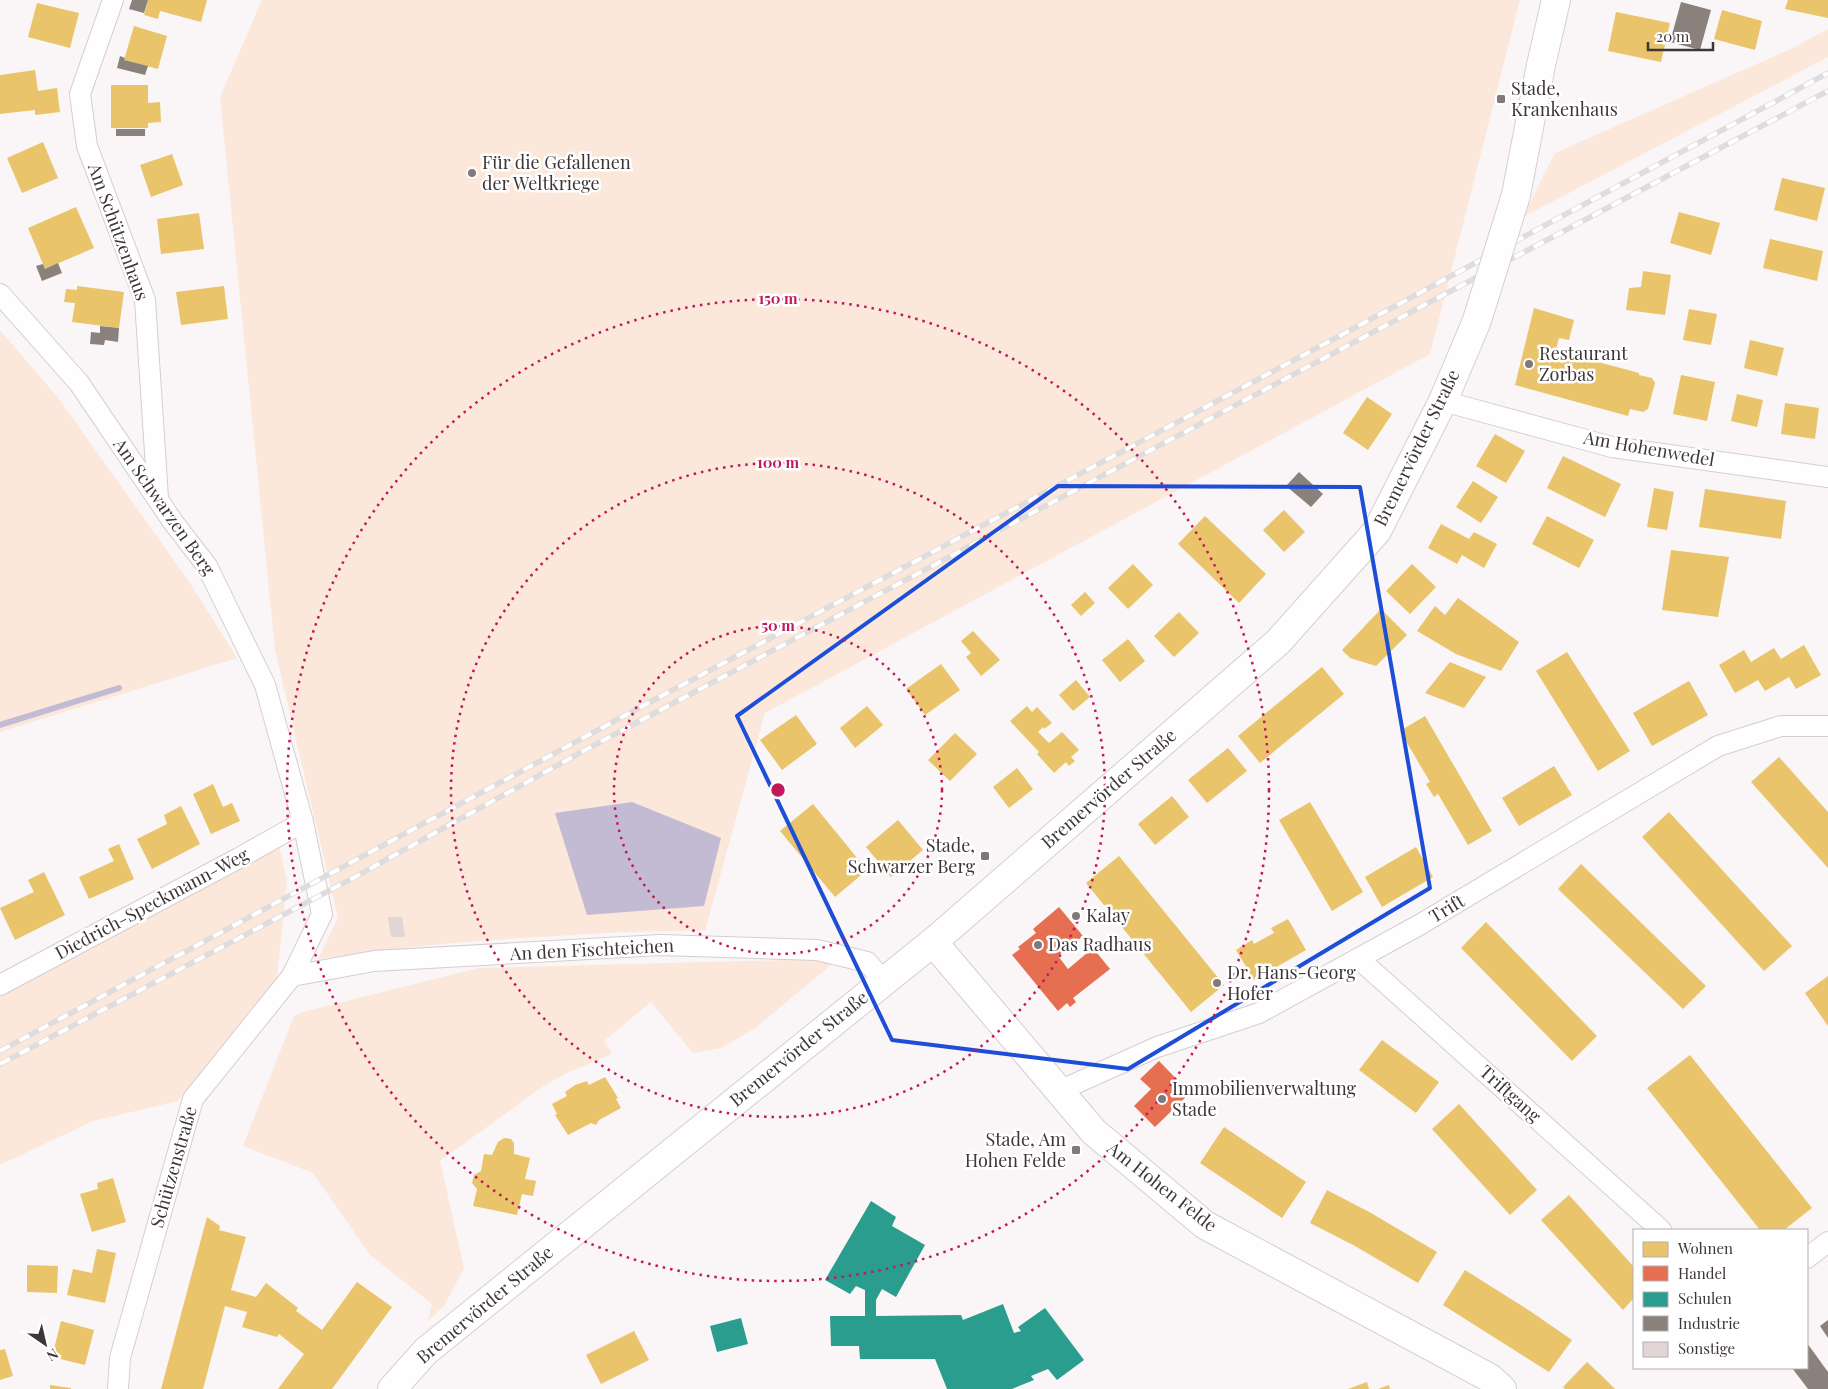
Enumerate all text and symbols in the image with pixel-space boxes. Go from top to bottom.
scale bar [1648,20,1713,52]
text: 20 m [1656,26,1690,46]
place label: Stade, Krankenhaus [1511,76,1618,121]
marker: Stade, Krankenhaus [1495,93,1507,105]
place label: Für die Gefallenen der Weltkriege [482,150,631,195]
street label: Am Schützenhaus [83,159,155,304]
marker: Für die Gefallenen der Weltkriege [466,167,478,179]
text: 150 m [758,288,798,308]
place label: Restaurant Zorbas [1539,341,1628,386]
marker: Restaurant Zorbas [1523,358,1535,370]
street label: Bremervörder Straße [1368,365,1464,530]
street label: Am Hohenwedel [1581,425,1717,471]
street label: Am Schwarzen Berg [108,432,221,580]
text: 100 m [757,452,800,472]
text: 50 m [761,615,795,635]
street label: Bremervörder Straße [1036,723,1181,854]
centre of rings [769,781,787,799]
place label: Stade, Schwarzer Berg [848,833,975,878]
street label: Diedrich-Speckmann-Weg [51,842,253,964]
marker: Stade, Schwarzer Berg [979,850,991,862]
street label: Trift [1425,888,1469,928]
place label: Kalay [1086,903,1130,927]
marker: Kalay [1070,910,1082,922]
place label: Das Radhaus [1048,932,1152,956]
street label: An den Fischteichen [508,933,675,965]
marker: Das Radhaus [1032,939,1044,951]
place label: Dr. Hans-Georg Hofer [1227,960,1356,1005]
marker: Dr. Hans-Georg Hofer [1211,977,1223,989]
street label: Bremervörder Straße [724,985,873,1112]
street label: Triftgang [1475,1059,1547,1128]
place label: Immobilienverwaltung Stade [1172,1076,1356,1121]
marker: Immobilienverwaltung Stade [1156,1093,1168,1105]
street label: Schützenstraße [144,1103,202,1230]
place label: Stade, Am Hohen Felde [965,1127,1066,1172]
street label: Am Hohen Felde [1102,1135,1222,1237]
marker: Stade, Am Hohen Felde [1070,1144,1082,1156]
legend [1633,1229,1808,1369]
text: Wohnen [1677,1238,1733,1258]
street label: Bremervörder Straße [411,1240,558,1369]
text: Handel [1678,1263,1726,1283]
text: Schulen [1678,1288,1732,1308]
text: Industrie [1678,1313,1740,1333]
north arrow [20,1319,70,1369]
text: Sonstige [1678,1338,1735,1358]
text: N [43,1344,62,1366]

